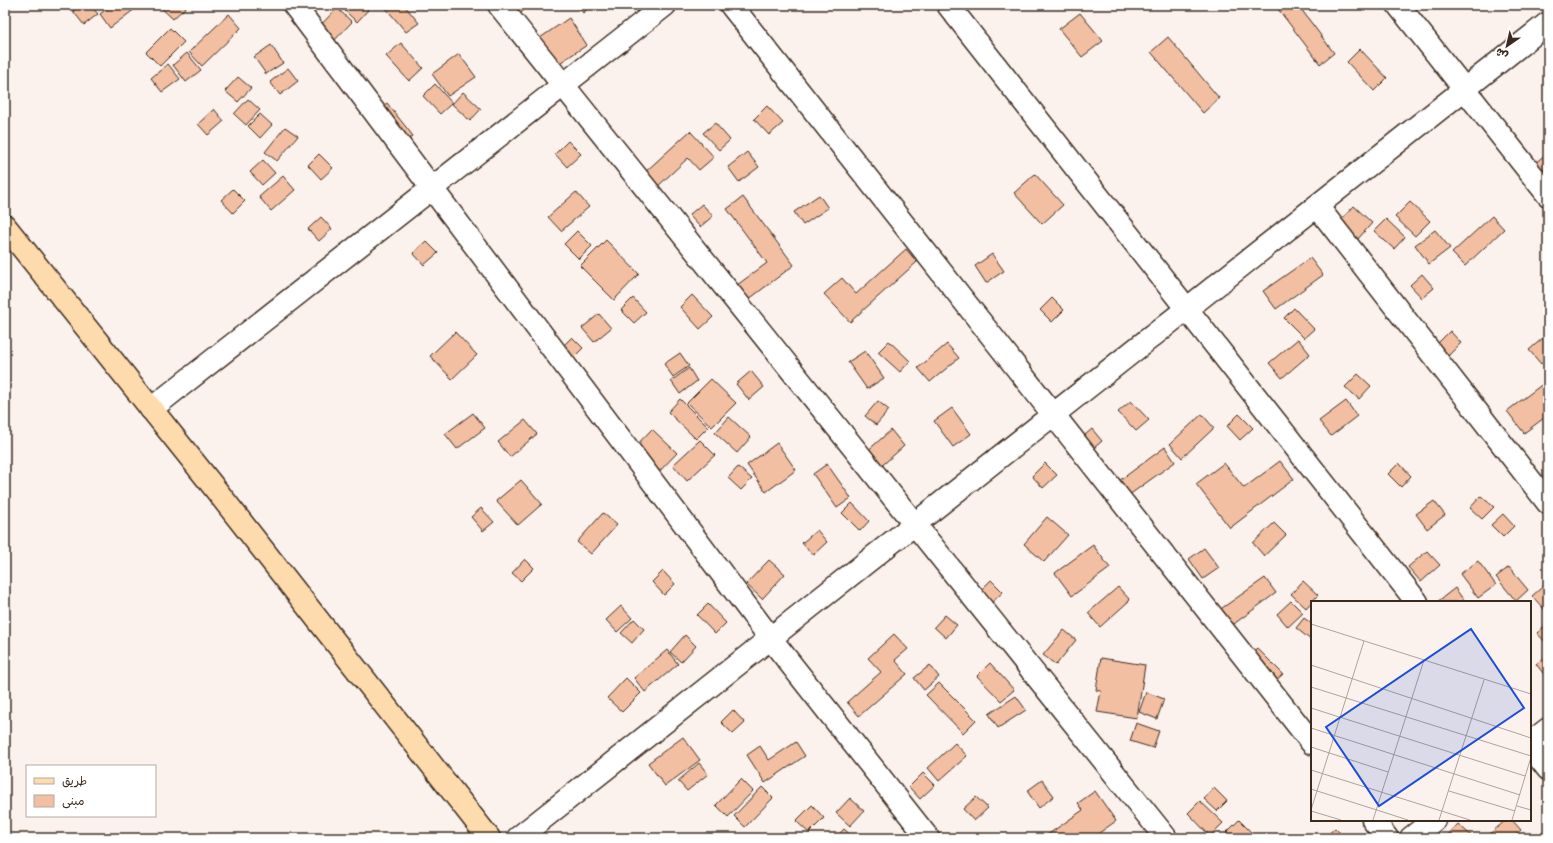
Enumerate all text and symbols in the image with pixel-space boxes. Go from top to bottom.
north arrow [1487,26,1527,66]
text: ش [1491,44,1511,65]
inset map [1311,601,1531,821]
legend [26,765,156,817]
text: طريق [62,771,87,789]
text: مبنى [62,791,85,809]

